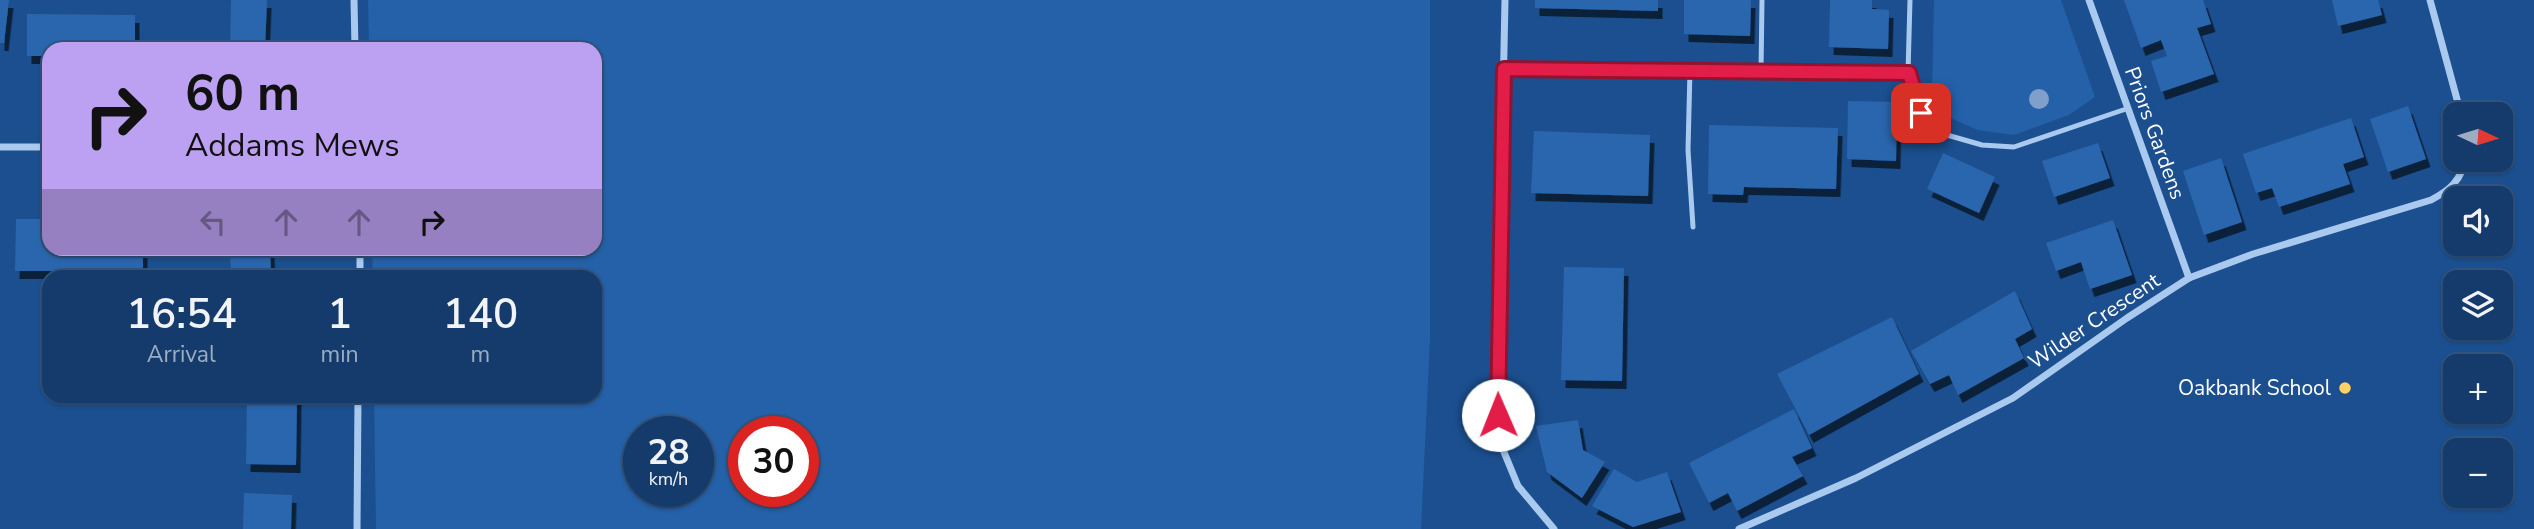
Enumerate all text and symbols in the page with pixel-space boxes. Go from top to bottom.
text: 60 m [185,60,300,127]
street label: Priors Gardens [2118,63,2192,203]
icon: right [70,70,161,161]
pin [1891,83,1951,143]
icon: arrive [1902,94,1940,132]
north arrow [2443,102,2513,172]
map controls [2443,102,2513,508]
text: Addams Mews [185,124,400,167]
button: sound [2443,186,2513,256]
icon: left [194,203,232,241]
icon: ahead [267,203,305,241]
icon: ahead [340,203,378,241]
icon: right [413,203,451,241]
street label: Wilder Crescent [2023,266,2166,375]
button: layers [2443,270,2513,340]
text: 16:54 [126,286,237,343]
text: 1 [327,286,352,343]
text: 140 [442,286,518,343]
text: Arrival [147,339,216,370]
text: min [321,339,359,370]
text: m [470,339,490,370]
button: + [2443,354,2513,424]
place label: Oakbank School [2178,374,2332,402]
position arrow [1461,378,1535,452]
marker: Oakbank School [2337,380,2353,396]
speed limit sign: 30 [728,416,819,507]
text: 28 [647,429,690,476]
button: − [2443,438,2513,508]
text: km/h [649,467,688,491]

